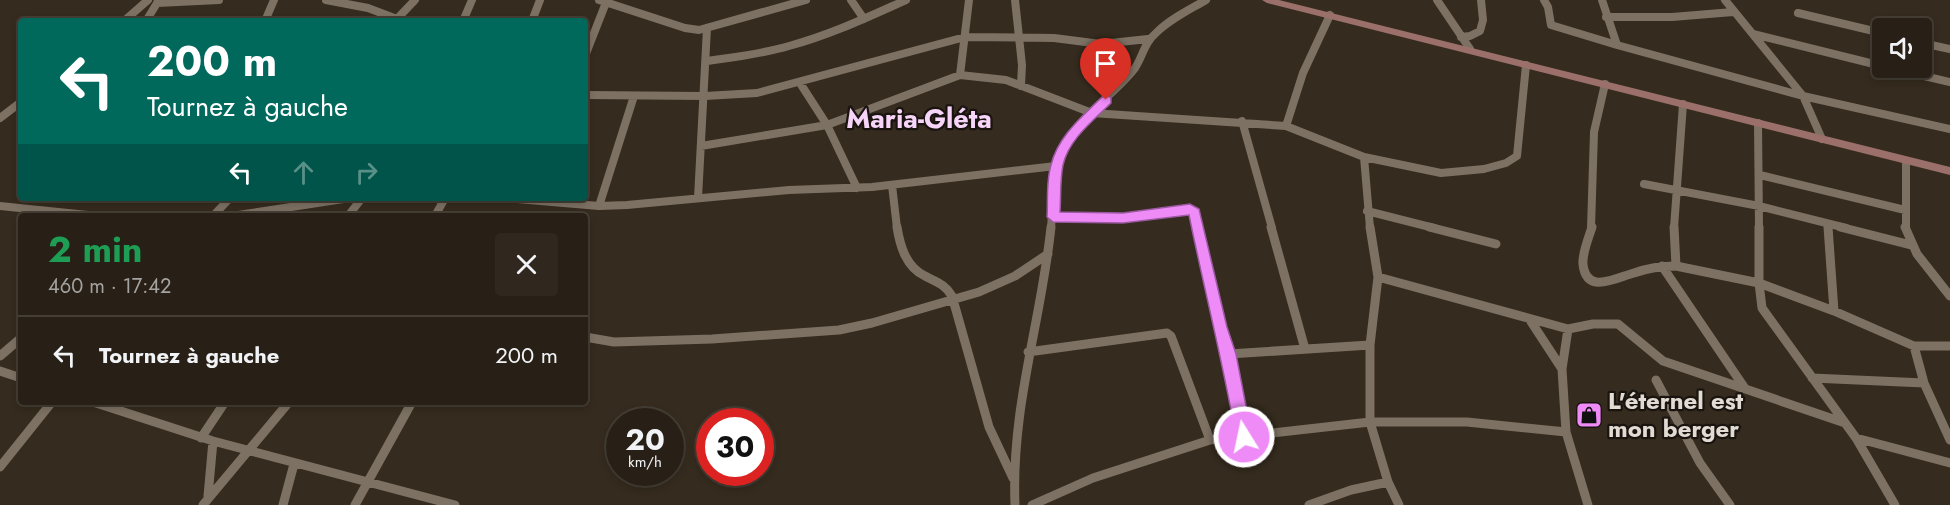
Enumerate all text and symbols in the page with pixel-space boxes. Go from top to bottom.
map controls [1872,18,1932,78]
button: sound [1872,18,1932,78]
text: 200 m [147,31,277,92]
pin [1080,38,1131,100]
icon: left [48,42,126,120]
icon: arrive [1089,47,1122,80]
text: Tournez à gauche [147,87,348,126]
district label: Maria-Gléta [846,99,992,138]
icon: left [224,156,257,189]
icon: ahead [287,156,320,189]
icon: right [350,156,383,189]
text: 2 min [48,223,143,275]
button: close [495,233,558,296]
text: 460 m · 17:42 [48,272,171,301]
icon: left [48,339,81,372]
text: Tournez à gauche [99,339,279,371]
text: 200 m [495,339,558,371]
place label: L'éternel est mon berger [1608,383,1744,446]
shop icon: L'éternel est mon berger [1574,400,1604,430]
position arrow [1212,405,1276,469]
speed limit sign: 30 [696,408,774,486]
text: 20 [625,418,665,461]
text: km/h [628,451,662,473]

